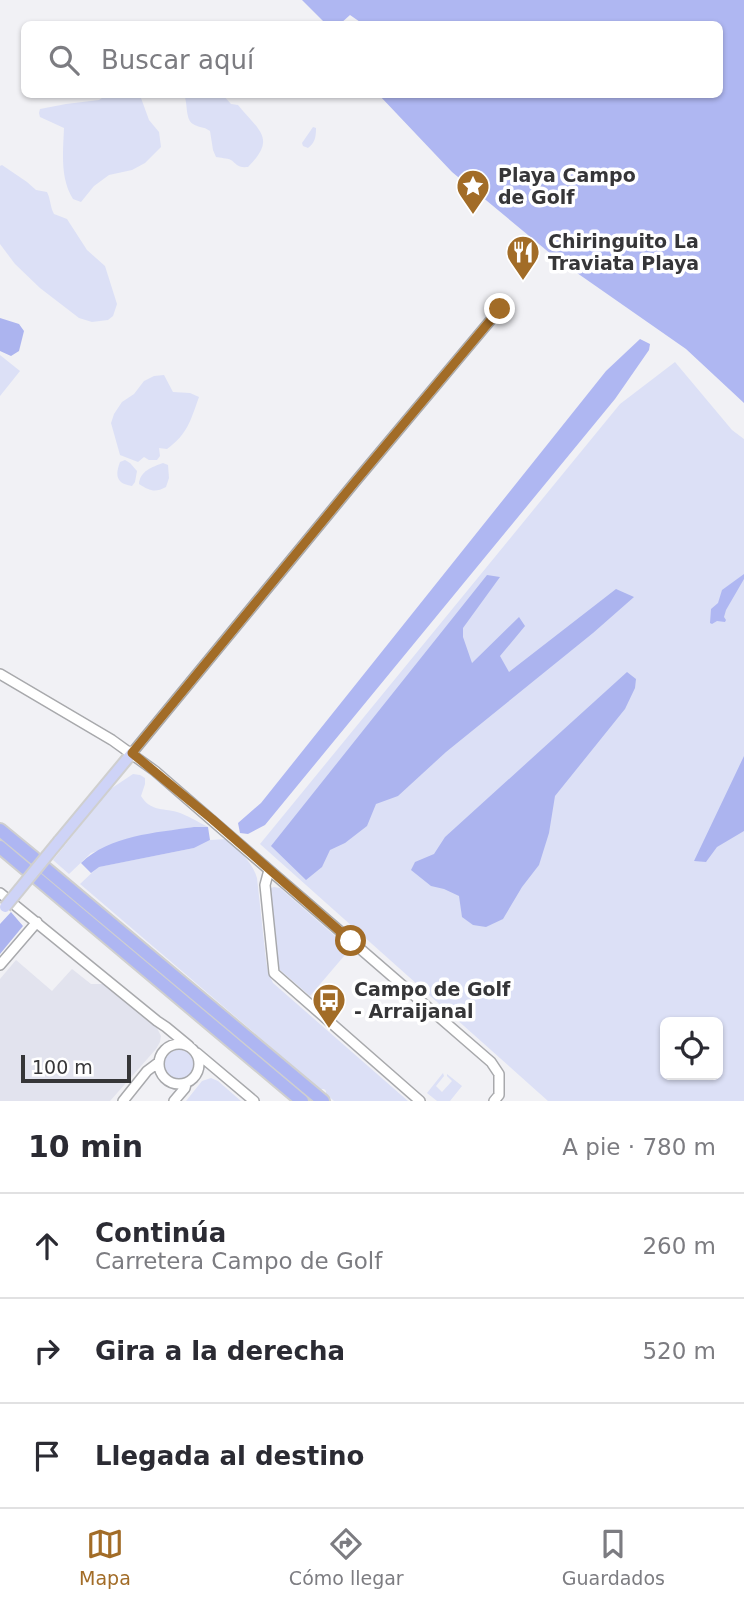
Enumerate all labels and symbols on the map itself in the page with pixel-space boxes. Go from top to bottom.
place label: Playa Campo de Golf [498,164,636,208]
place icon: Playa Campo de Golf [454,167,492,216]
place label: Chiringuito La Traviata Playa [548,230,699,274]
restaurant icon: Chiringuito La Traviata Playa [504,233,542,282]
route end [484,293,515,324]
route start [335,925,366,956]
place label: Campo de Golf - Arraijanal [354,978,511,1022]
bus stop icon: Campo de Golf - Arraijanal [310,981,348,1030]
scale bar [21,1052,131,1084]

